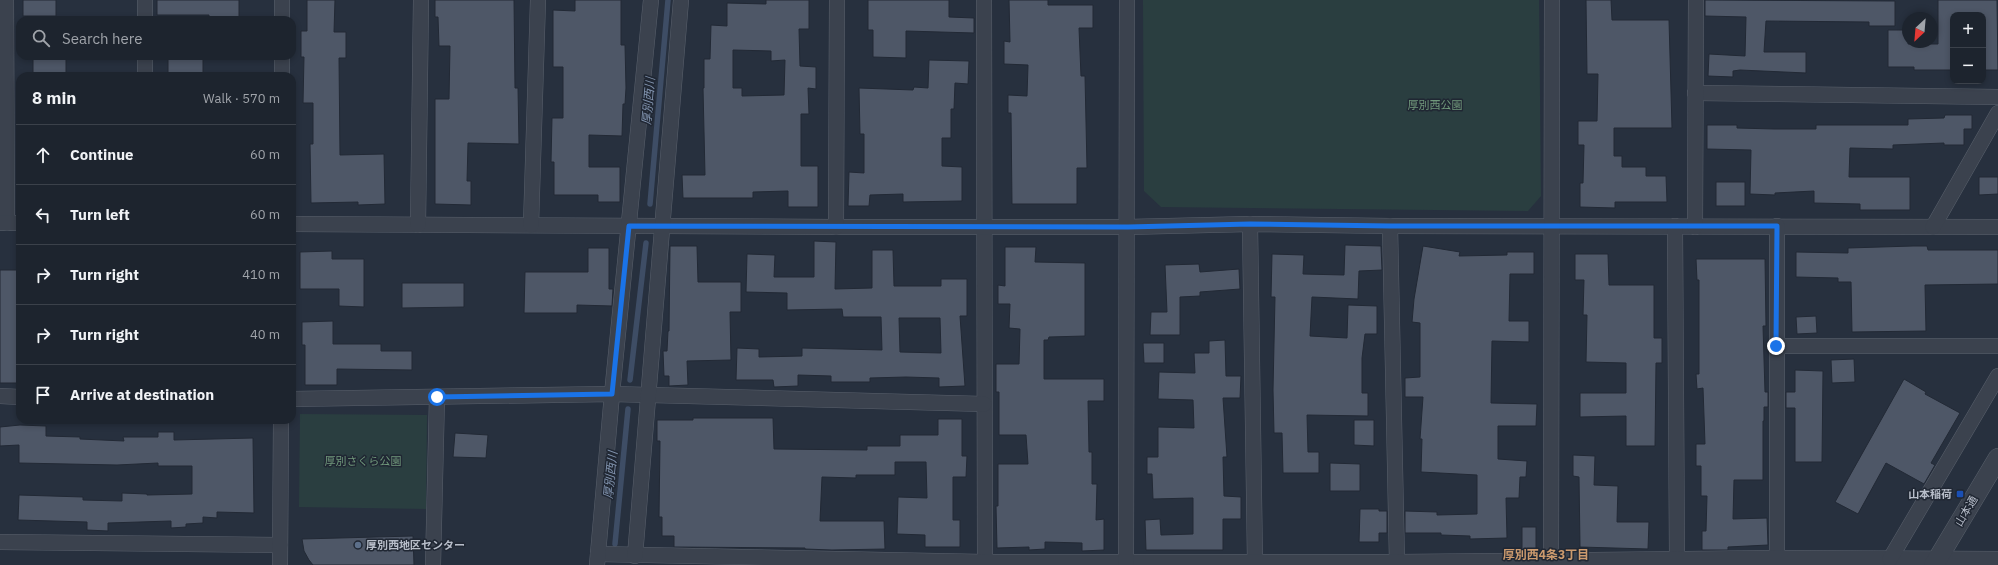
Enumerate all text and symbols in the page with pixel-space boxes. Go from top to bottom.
north arrow [1902,12,1938,48]
map controls [1950,12,1986,84]
button: + [1950,12,1986,48]
search box [16,16,296,60]
icon: search [30,27,52,49]
text: Search here [62,29,142,48]
button: − [1950,48,1986,84]
water label: 厚別西川 [638,74,658,126]
text: 8 min [32,87,76,109]
text: Walk · 570 m [203,90,280,107]
park label: 厚別西公園 [1408,98,1463,112]
icon: ahead [32,144,54,166]
text: Continue [70,145,134,164]
text: 60 m [250,146,280,163]
icon: left [32,204,54,226]
text: Turn left [70,205,130,224]
text: 60 m [250,206,280,223]
icon: right [32,264,54,286]
text: Turn right [70,265,139,284]
text: 410 m [242,266,280,283]
icon: right [32,324,54,346]
text: Turn right [70,325,139,344]
text: 40 m [250,326,280,343]
route end [1767,337,1785,355]
icon: arrive [32,384,54,406]
text: Arrive at destination [70,385,214,404]
route start [428,388,446,406]
water label: 厚別西川 [600,448,620,500]
park label: 厚別さくら公園 [325,454,402,468]
place label: 山本稲荷 [1908,487,1952,501]
marker: 山本稲荷 [1955,489,1965,499]
street label: 山本通 [1952,493,1980,529]
place label: 厚別西地区センター [366,538,465,552]
marker: 厚別西地区センター [353,540,363,550]
district label: 厚別西4条3丁目 [1503,547,1589,562]

